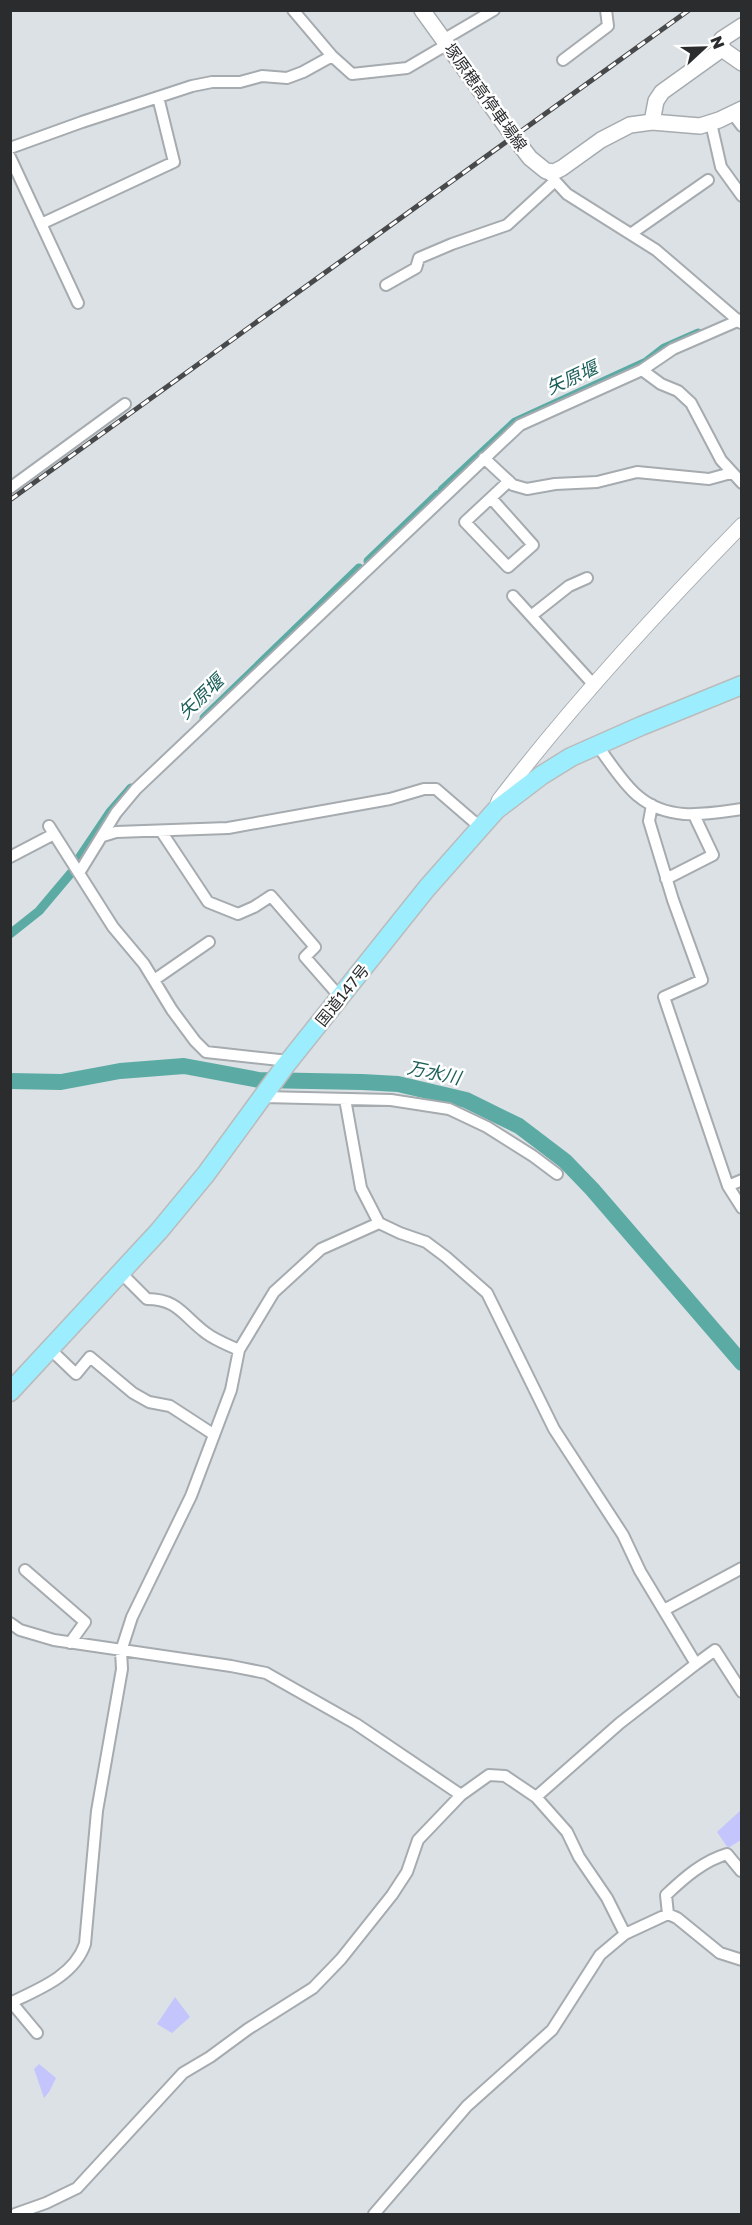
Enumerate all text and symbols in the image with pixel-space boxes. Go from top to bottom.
north arrow [674,18,734,78]
text: N [706,33,729,52]
street label: 塚原穂高停車場線 [440,39,532,155]
water label: 矢原堰 [542,354,603,398]
water label: 矢原堰 [173,668,230,723]
street label: 国道147号 [311,960,373,1030]
water label: 万水川 [406,1056,465,1089]

